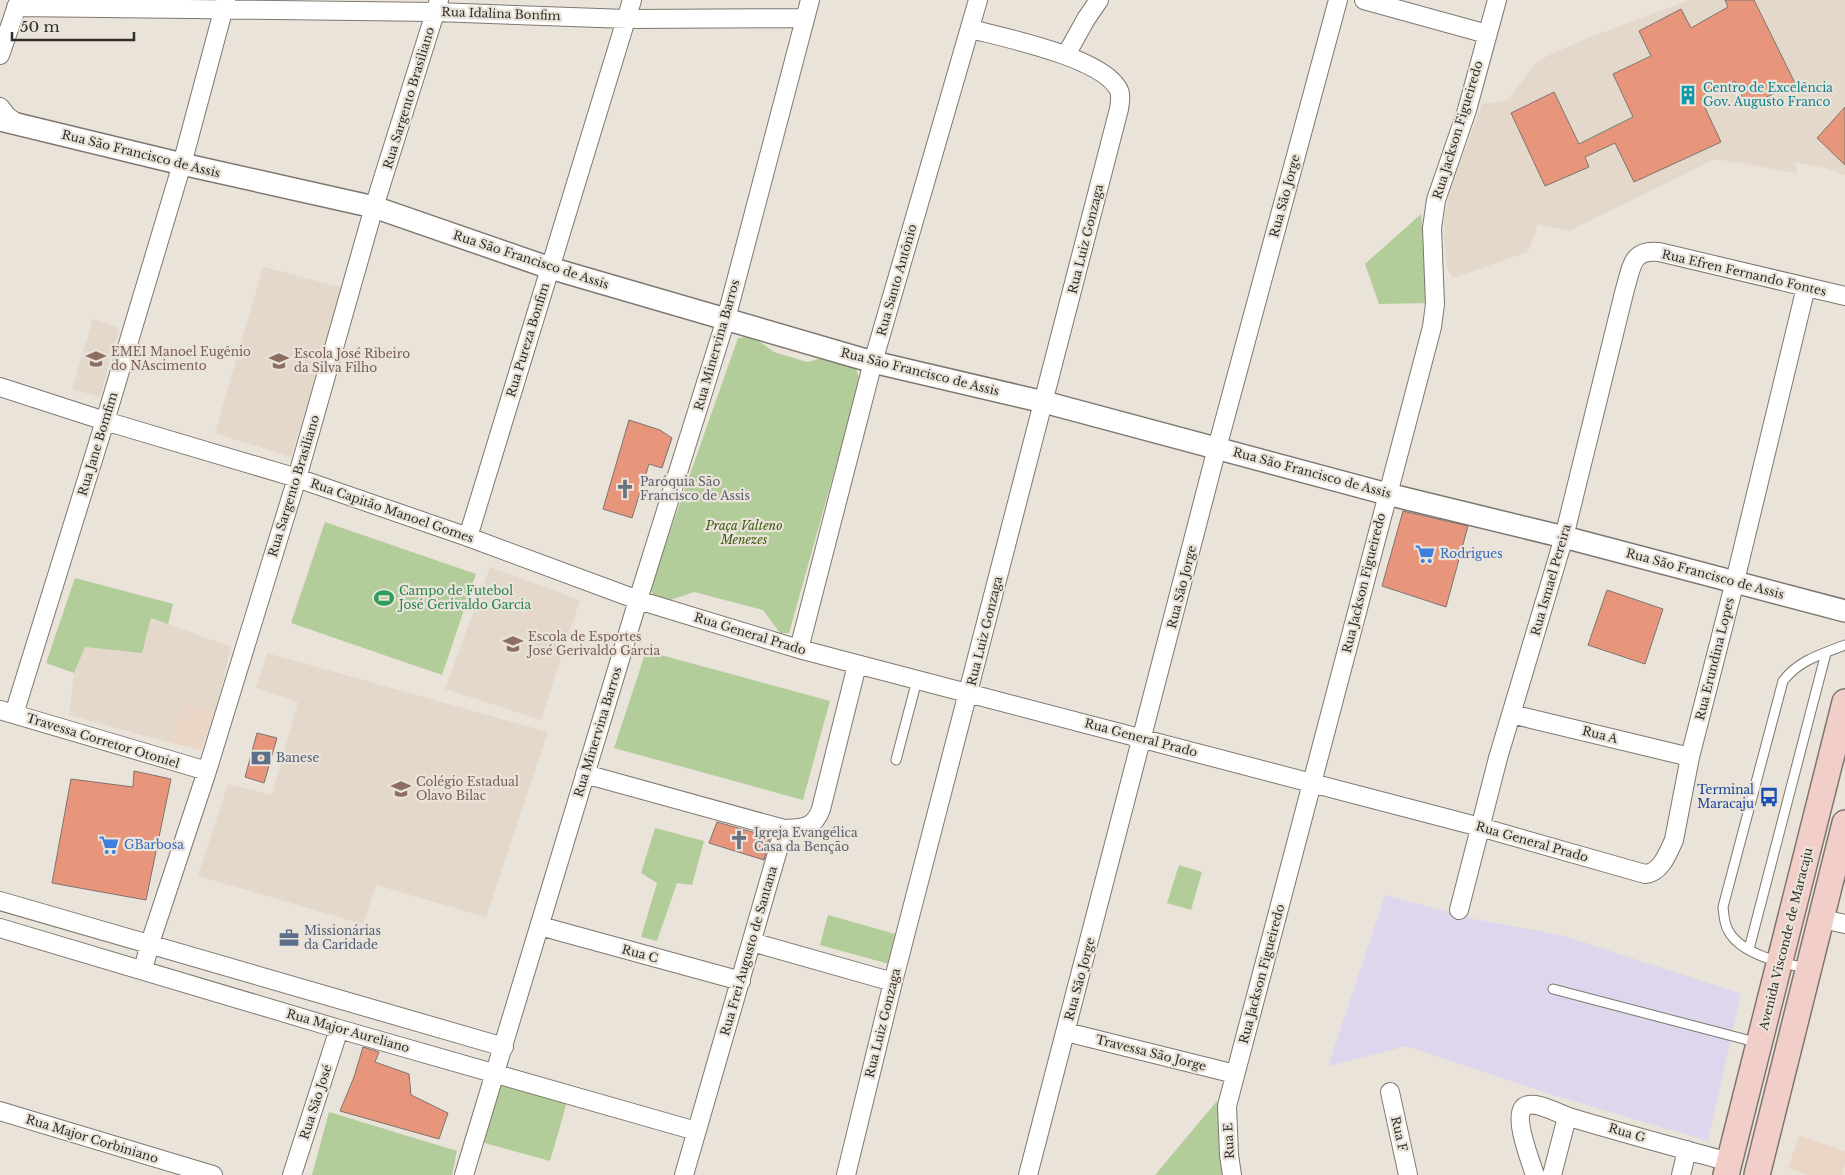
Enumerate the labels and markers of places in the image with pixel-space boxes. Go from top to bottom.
place label: Centro de Excelência Gov. Augusto Franco [1703,80,1833,109]
building icon: Centro de Excelência Gov. Augusto Franco [1677,84,1699,106]
place label: EMEI Manoel Eugênio do NAscimento [111,344,251,373]
place label: Escola José Ribeiro da Silva Filho [294,346,410,375]
school or university icon: EMEI Manoel Eugênio do NAscimento [85,348,107,370]
school or university icon: Escola José Ribeiro da Silva Filho [268,350,290,372]
place label: Paróquia São Francisco de Assis [640,474,750,503]
church icon: Paróquia São Francisco de Assis [614,478,636,500]
supermarket icon: Rodrigues [1414,543,1436,565]
place label: Rodrigues [1440,546,1503,561]
place label: Campo de Futebol José Gerivaldo Garcia [397,583,531,612]
sports icon: Campo de Futebol José Gerivaldo Garcia [373,587,395,609]
place label: Escola de Esportes José Gerivaldo Garcia [526,629,660,658]
school or university icon: Escola de Esportes José Gerivaldo Garcia [502,633,524,655]
bank icon: Banese [250,747,272,769]
place label: Banese [276,750,319,765]
place label: Colégio Estadual Olavo Bilac [416,774,519,803]
school or university icon: Colégio Estadual Olavo Bilac [390,778,412,800]
place label: Terminal Maracaju [1697,782,1754,811]
bus stop icon: Terminal Maracaju [1758,786,1780,808]
place label: Igreja Evangélica Casa da Benção [754,825,858,854]
church icon: Igreja Evangélica Casa da Benção [728,829,750,851]
supermarket icon: GBarbosa [98,834,120,856]
place label: GBarbosa [124,837,184,852]
place label: Missionárias da Caridade [304,923,381,952]
office icon: Missionárias da Caridade [278,927,300,949]

